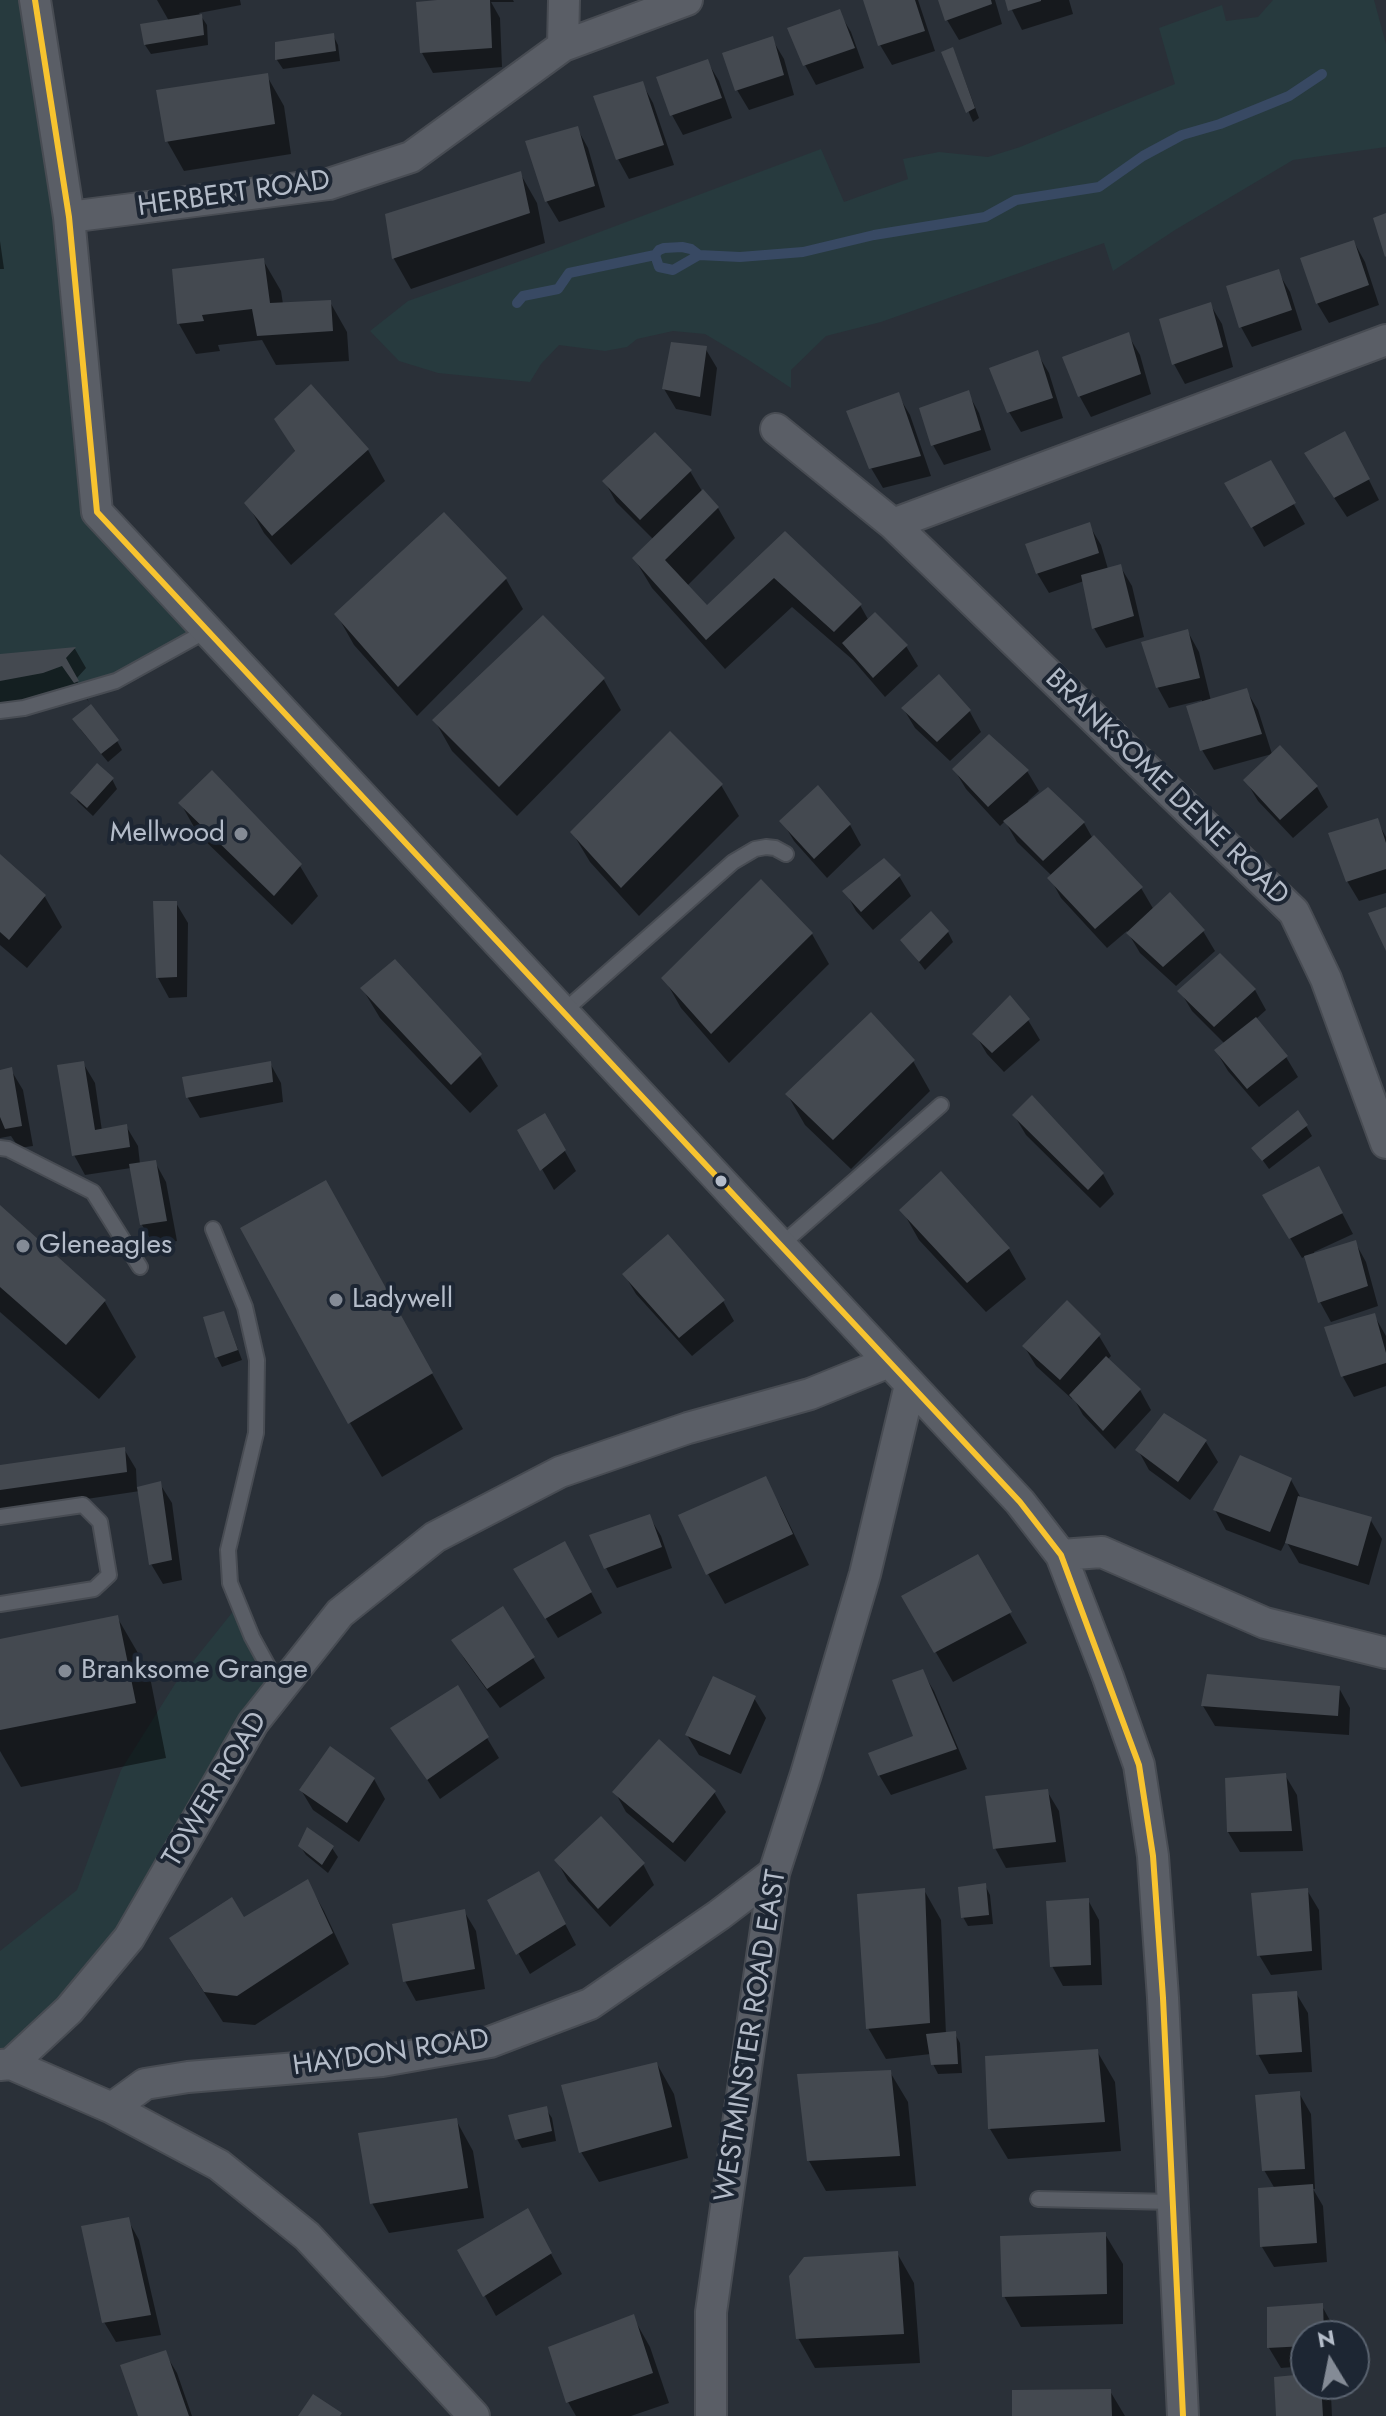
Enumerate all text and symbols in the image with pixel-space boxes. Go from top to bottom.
street label: HERBERT ROAD [136,165,332,225]
street label: BRANKSOME DENE ROAD [1037,663,1295,913]
place label: Mellwood [110,817,225,851]
marker: Mellwood [232,825,250,843]
unlabelled marker [713,1173,729,1189]
place label: Gleneagles [39,1229,172,1263]
marker: Gleneagles [14,1237,32,1255]
place label: Ladywell [352,1283,453,1317]
marker: Ladywell [327,1291,345,1309]
place label: Branksome Grange [81,1654,308,1688]
marker: Branksome Grange [56,1662,74,1680]
street label: TOWER ROAD [157,1707,275,1873]
street label: WESTMINSTER ROAD EAST [709,1868,795,2204]
street label: HAYDON ROAD [291,2024,491,2084]
north arrow [1290,2320,1370,2400]
text: N [1315,2321,1338,2356]

